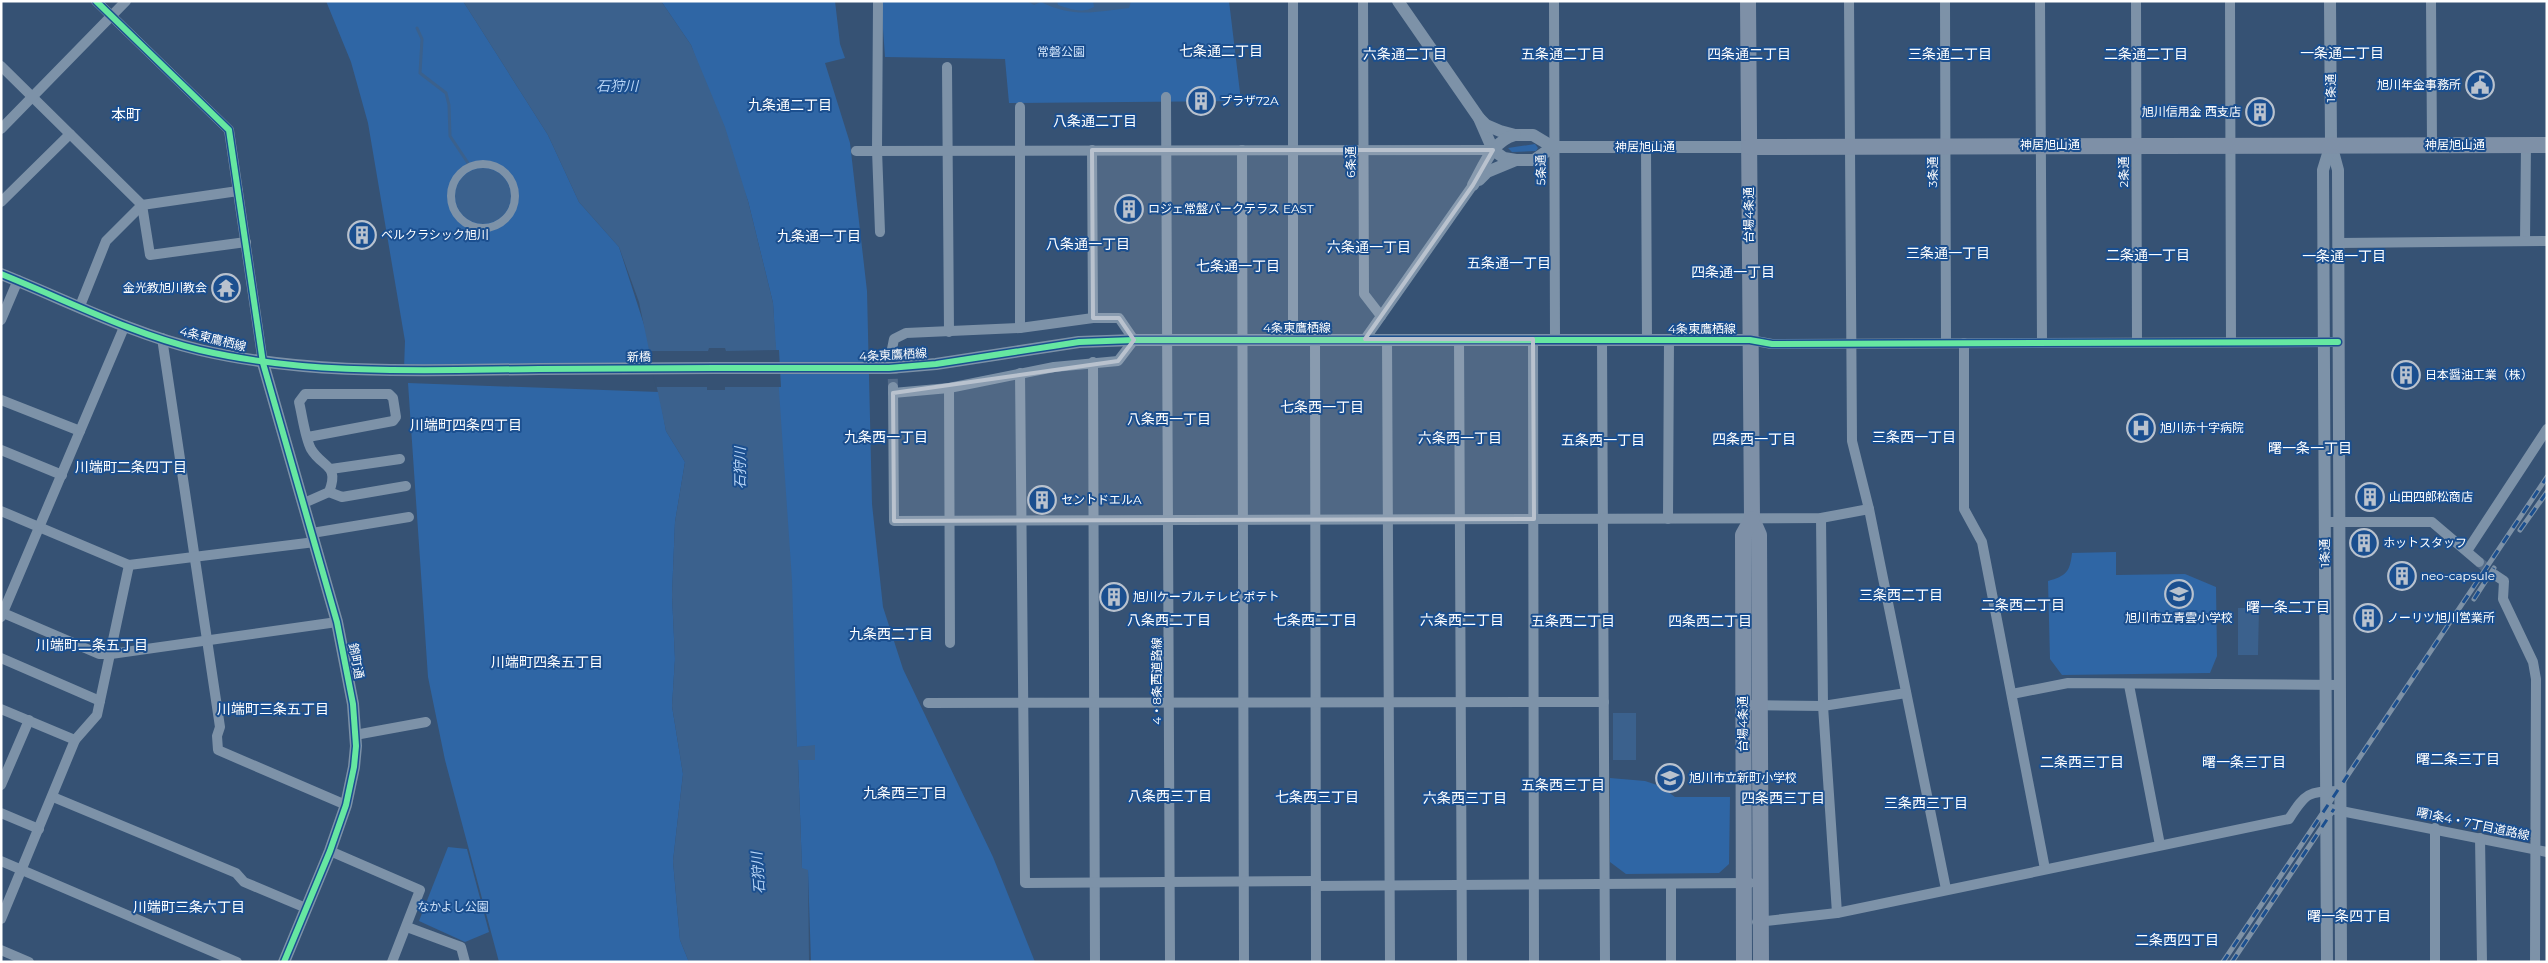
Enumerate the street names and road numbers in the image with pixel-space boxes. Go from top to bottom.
street label: 1条通 [2323,74,2338,102]
street label: 神居旭山通 [2020,137,2080,152]
street label: 神居旭山通 [2425,137,2485,152]
street label: 神居旭山通 [1615,139,1675,154]
street label: 6条通 [1343,146,1358,178]
street label: 5条通 [1533,154,1548,186]
street label: 3条通 [1925,157,1940,187]
street label: 2条通 [2116,157,2131,187]
street label: 台場4条通 [1741,187,1756,243]
street label: 4条東鷹栖線 [1263,320,1331,335]
street label: 4条東鷹栖線 [1668,321,1736,336]
street label: 4条東鷹栖線 [178,323,248,354]
street label: 4条東鷹栖線 [859,345,927,364]
street label: 新橋 [627,349,651,364]
street label: 1条通 [2317,539,2332,567]
street label: 4・8条西道路線 [1149,637,1164,725]
street label: 錦町通 [346,642,367,680]
street label: 台場4条通 [1735,696,1750,752]
street label: 曙1条4・7丁目道路線 [2415,804,2531,843]

